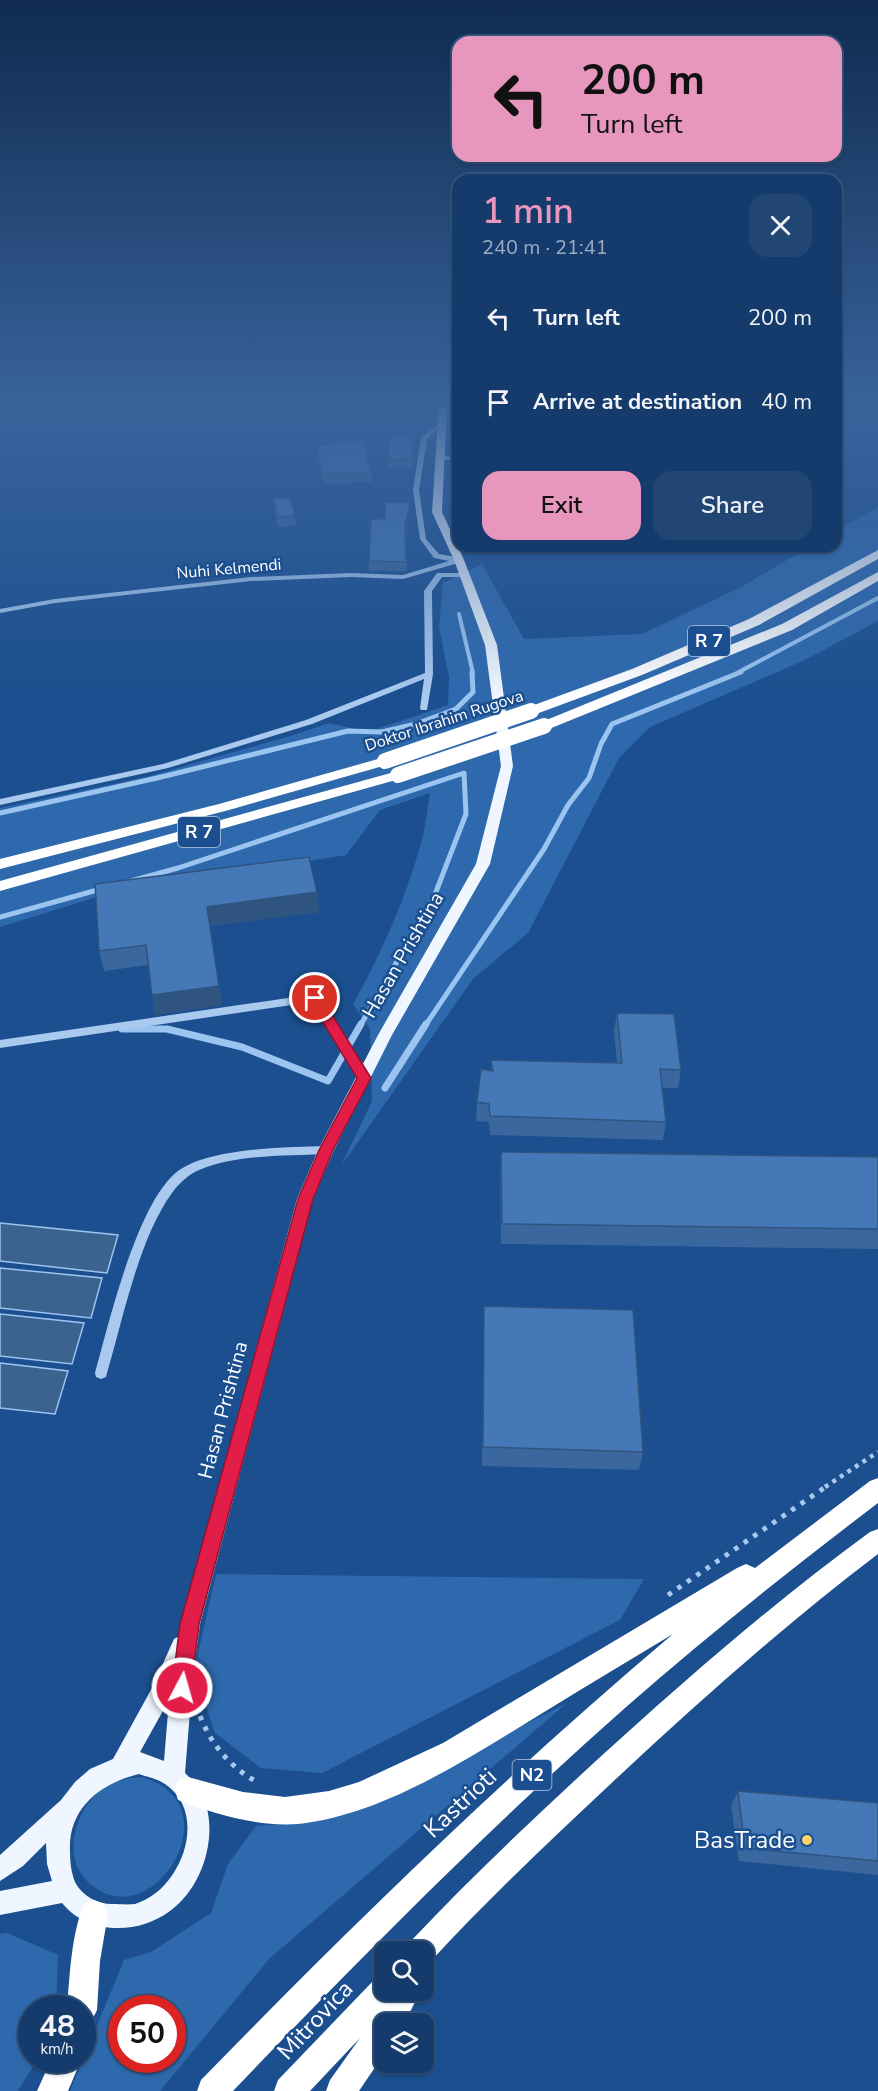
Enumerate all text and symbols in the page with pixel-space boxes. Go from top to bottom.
text: 200 m [581,52,705,109]
icon: left [482,60,560,138]
text: Turn left [581,106,682,143]
text: 1 min [482,187,574,236]
button: close [749,194,812,257]
text: 240 m · 21:41 [482,234,608,261]
icon: left [482,302,515,335]
text: Turn left [533,303,620,333]
text: 200 m [748,303,812,333]
icon: arrive [482,386,515,419]
text: Arrive at destination [533,387,742,417]
text: 40 m [761,387,812,417]
button: Exit [482,471,641,540]
button: Share [653,471,812,540]
street label: Nuhi Kelmendi [176,553,282,585]
road number: R 7 [688,626,730,656]
street label: Doktor Ibrahim Rugova [362,685,526,757]
road number: R 7 [178,817,220,847]
street label: Hasan Prishtina [356,887,450,1023]
pin [289,972,340,1023]
icon: arrive [298,981,331,1014]
street label: Hasan Prishtina [192,1338,254,1482]
position arrow [150,1656,214,1720]
road number: N2 [512,1760,552,1790]
street label: Kastrioti [417,1761,503,1845]
place label: BasTrade [694,1824,795,1856]
marker: BasTrade [800,1833,814,1847]
map controls [374,1941,434,2073]
button: search [374,1941,434,2001]
street label: Mitrovica [270,1973,360,2067]
speed limit sign: 50 [108,1995,186,2073]
text: 48 [39,2006,75,2047]
button: layers [374,2013,434,2073]
text: km/h [40,2039,74,2059]

